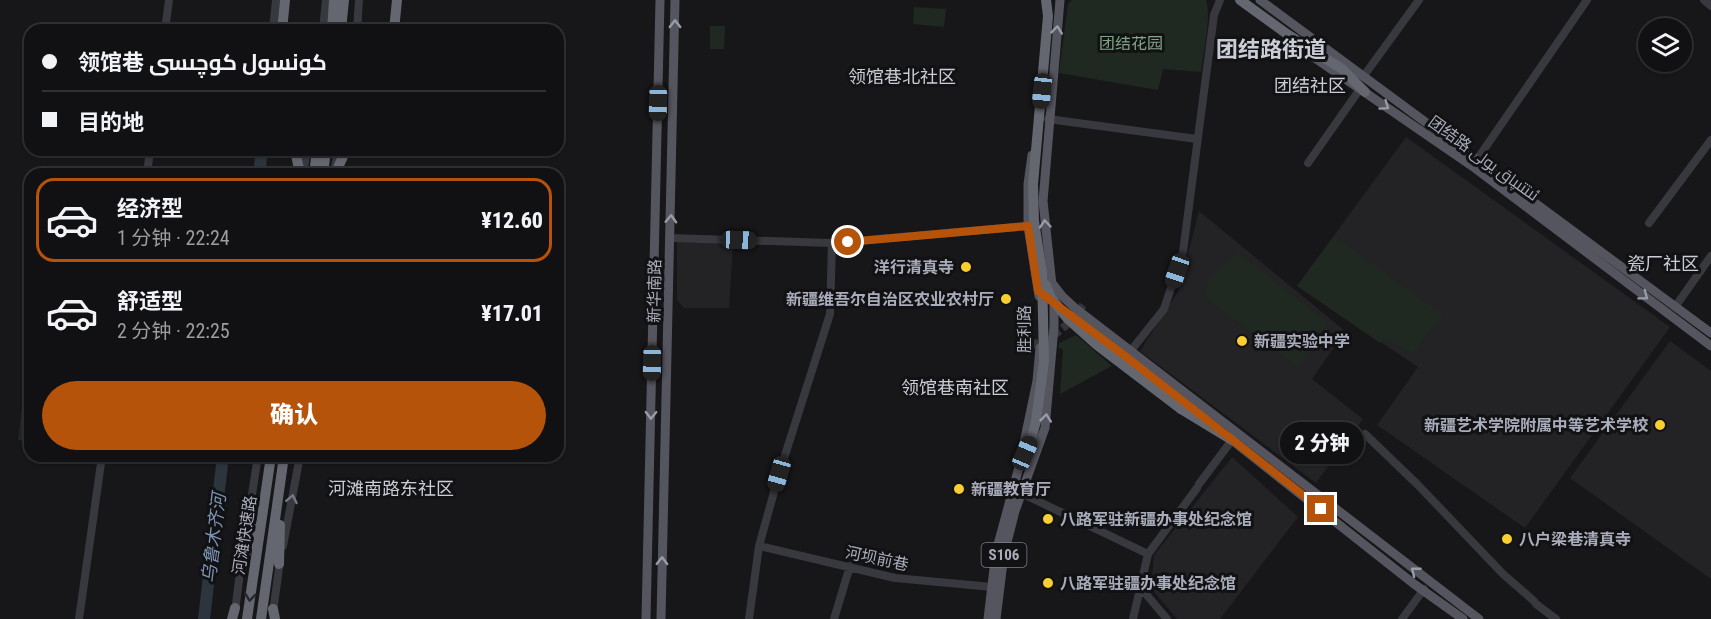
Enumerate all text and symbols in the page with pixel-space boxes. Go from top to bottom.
map controls [1638,18,1692,72]
button: layers [1638,18,1692,72]
one-way arrow [669,19,681,28]
one-way arrow [1050,25,1063,34]
park label: 团结花园 [1099,34,1163,53]
district label: 团结路街道 [1216,37,1326,62]
text: 领馆巷 كونسول كوچىسى [78,50,327,75]
district label: 领馆巷北社区 [848,66,956,87]
car [1031,72,1053,110]
district label: 团结社区 [1274,75,1346,96]
car [649,85,667,121]
one-way arrow [1379,99,1390,110]
text: 目的地 [78,110,144,135]
street label: 团结路 ئىتتىپاق يولى [1424,112,1542,206]
icon: car [45,193,99,247]
text: 经济型 [117,196,183,221]
text: ¥12.60 [481,208,543,233]
one-way arrow [664,214,677,223]
one-way arrow [1039,219,1052,228]
text: 1 分钟 · 22:24 [117,226,230,250]
route start [834,228,861,255]
car [721,230,757,250]
car [1163,251,1191,291]
district label: 瓷厂社区 [1627,253,1699,274]
place label: 洋行清真寺 [874,258,954,277]
street label: 新华南路 [644,259,665,323]
marker: 洋行清真寺 [959,260,973,274]
icon: car [45,286,99,340]
text: 舒适型 [117,289,183,314]
one-way arrow [1638,289,1649,300]
place label: 新疆维吾尔自治区农业农村厅 [786,290,994,309]
marker: 新疆维吾尔自治区农业农村厅 [999,292,1013,306]
text: ¥17.01 [481,301,543,326]
street label: 胜利路 [1015,305,1034,353]
text: 2 分钟 · 22:25 [117,319,230,343]
place label: 新疆实验中学 [1254,332,1350,351]
marker: 新疆实验中学 [1235,334,1249,348]
car [643,345,661,381]
district label: 领馆巷南社区 [901,377,1009,398]
button: 确认 [42,381,546,450]
one-way arrow [645,411,657,420]
one-way arrow [1039,413,1052,422]
place label: 新疆艺术学院附属中等艺术学校 [1424,416,1649,435]
marker: 新疆艺术学院附属中等艺术学校 [1653,418,1667,432]
callout: 2 分钟 [1279,422,1363,464]
text: 2 分钟 [1295,431,1349,455]
car [1010,433,1040,473]
car [765,454,793,494]
district label: 河滩南路东社区 [328,478,454,499]
place label: 新疆教育厅 [971,480,1051,499]
marker: 新疆教育厅 [952,482,966,496]
water label: 乌鲁木齐河 [198,489,230,584]
street label: 河滩快速路 [229,494,260,576]
one-way arrow [285,495,298,505]
route end [1307,495,1334,522]
place label: 八路军驻新疆办事处纪念馆 [1060,510,1252,529]
marker: 八路军驻新疆办事处纪念馆 [1041,512,1055,526]
place label: 八户梁巷清真寺 [1519,530,1631,549]
marker: 八户梁巷清真寺 [1500,532,1514,546]
street label: 河坝前巷 [844,543,910,574]
road number: S106 [982,543,1026,567]
one-way arrow [656,556,669,565]
one-way arrow [1411,568,1422,579]
place label: 八路军驻疆办事处纪念馆 [1060,574,1236,593]
marker: 八路军驻疆办事处纪念馆 [1041,576,1055,590]
one-way arrow [244,592,256,601]

